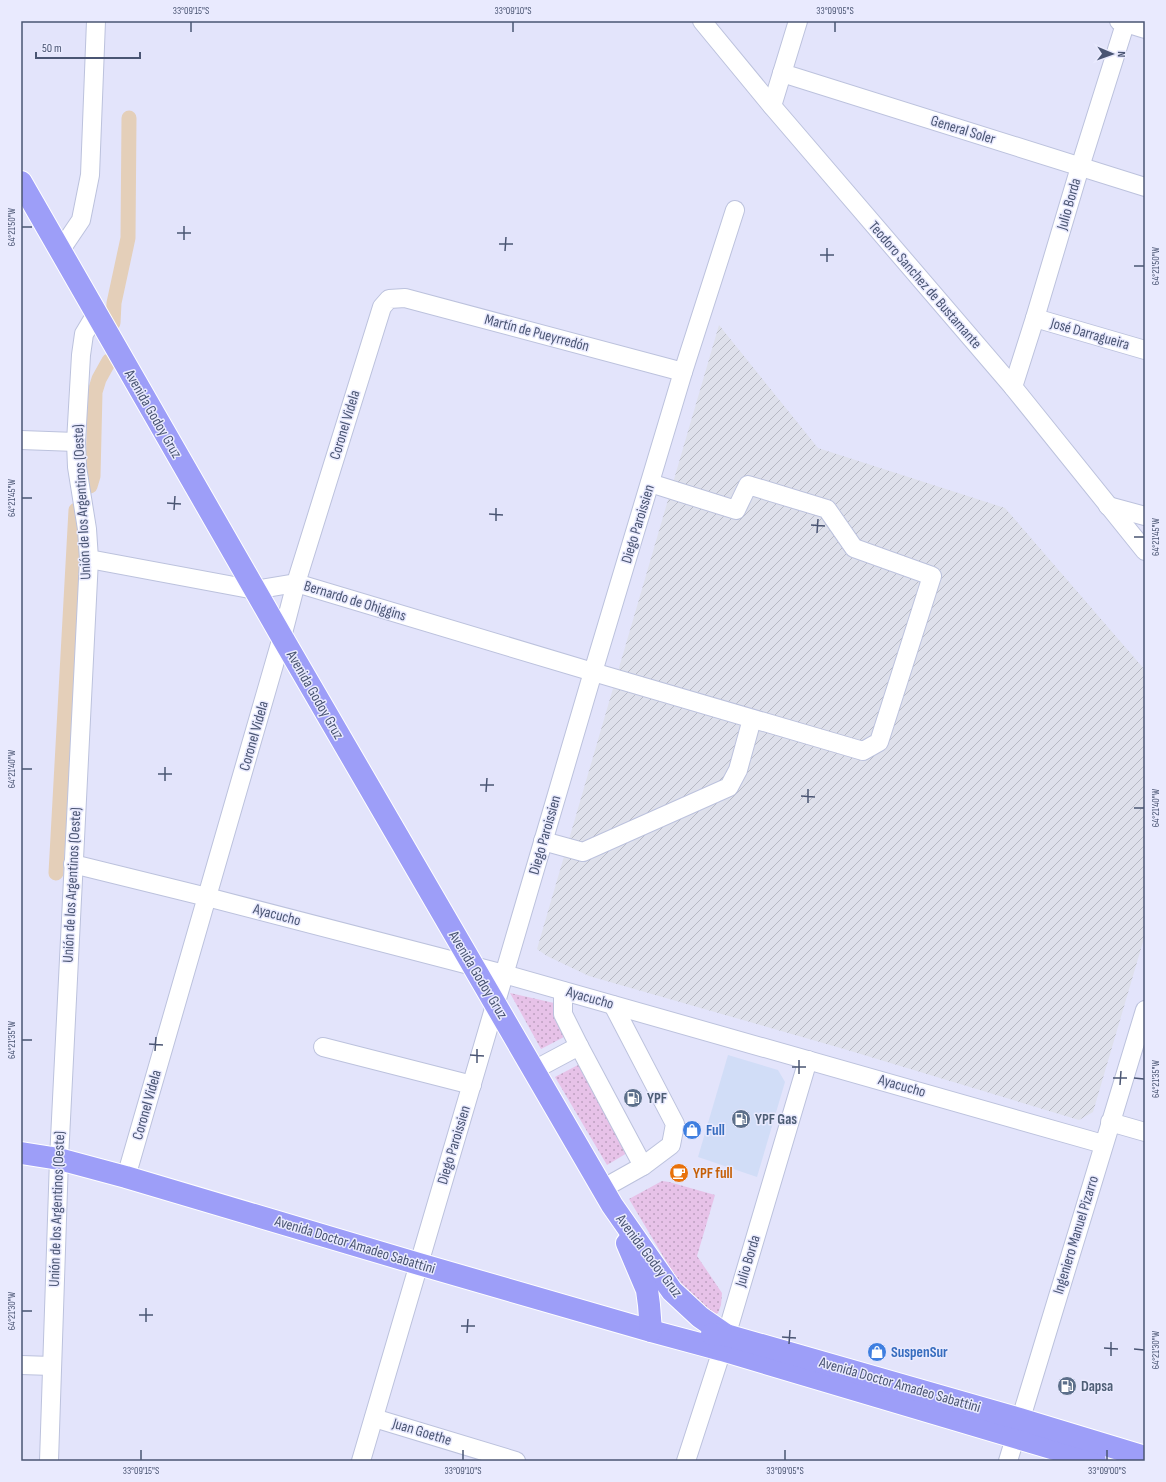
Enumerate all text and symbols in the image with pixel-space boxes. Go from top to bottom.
text: 33°09'15"S [173,5,209,17]
text: 33°09'10"S [495,5,532,17]
text: 33°09'05"S [816,5,854,17]
scale bar [36,34,140,60]
north arrow [1092,34,1132,74]
text: 50 m [42,41,62,56]
text: N [1115,51,1128,58]
street label: General Soler [928,111,998,149]
street label: Julio Borda [1052,176,1085,233]
text: 64°21'50"W [6,207,18,246]
street label: Teodoro Sanchez de Bustamante [864,217,986,353]
text: 64°21'50"W [1150,246,1162,285]
street label: Martín de Pueyrredón [483,310,591,356]
street label: José Darragueira [1047,313,1132,354]
street label: Avenida Godoy Gruz [119,365,186,462]
street label: Coronel Videla [325,388,365,462]
street label: Unión de los Argentinos (Oeste) [68,424,96,580]
text: 64°21'45"W [6,479,18,517]
street label: Diego Paroissien [617,482,659,566]
text: 64°21'45"W [1150,518,1162,556]
street label: Bernardo de Ohiggins [302,576,408,626]
street label: Avenida Godoy Gruz [281,646,348,743]
street label: Coronel Videla [235,699,273,773]
text: 64°21'40"W [6,749,18,788]
text: 64°21'40"W [1150,788,1162,827]
street label: Diego Paroissien [525,793,565,877]
street label: Unión de los Argentinos (Oeste) [58,807,86,963]
street label: Ayacucho [250,899,303,930]
street label: Avenida Godoy Gruz [444,927,512,1023]
street label: Ayacucho [563,982,616,1014]
text: 64°21'35"W [6,1021,18,1059]
text: 64°21'35"W [1150,1060,1162,1098]
street label: Coronel Videla [128,1068,166,1142]
street label: Ayacucho [875,1070,928,1102]
fuel station icon: YPF [622,1087,644,1109]
place label: YPF [647,1089,667,1108]
street label: Diego Paroissien [433,1103,475,1187]
fuel station icon: YPF Gas [730,1108,752,1130]
place label: YPF Gas [755,1110,797,1129]
shop icon: Full [681,1119,703,1141]
place label: Full [706,1121,725,1140]
street label: Unión de los Argentinos (Oeste) [45,1131,69,1287]
cafe icon: YPF full [668,1162,690,1184]
place label: YPF full [693,1164,733,1183]
street label: Ingeniero Manuel Pizarro [1049,1174,1103,1296]
street label: Avenida Godoy Gruz [611,1210,687,1302]
street label: Avenida Doctor Amadeo Sabattini [272,1211,438,1279]
street label: Julio Borda [731,1233,765,1290]
text: 64°21'30"W [6,1291,18,1330]
text: 64°21'30"W [1150,1330,1162,1369]
shop icon: SuspenSur [866,1341,888,1363]
place label: SuspenSur [891,1343,948,1362]
street label: Avenida Doctor Amadeo Sabattini [816,1353,983,1417]
fuel station icon: Dapsa [1056,1375,1078,1397]
place label: Dapsa [1081,1377,1113,1396]
street label: Juan Goethe [389,1414,454,1450]
text: 33°09'15"S [123,1465,159,1477]
text: 33°09'10"S [445,1465,482,1477]
text: 33°09'05"S [766,1465,804,1477]
text: 33°09'00"S [1088,1465,1126,1477]

